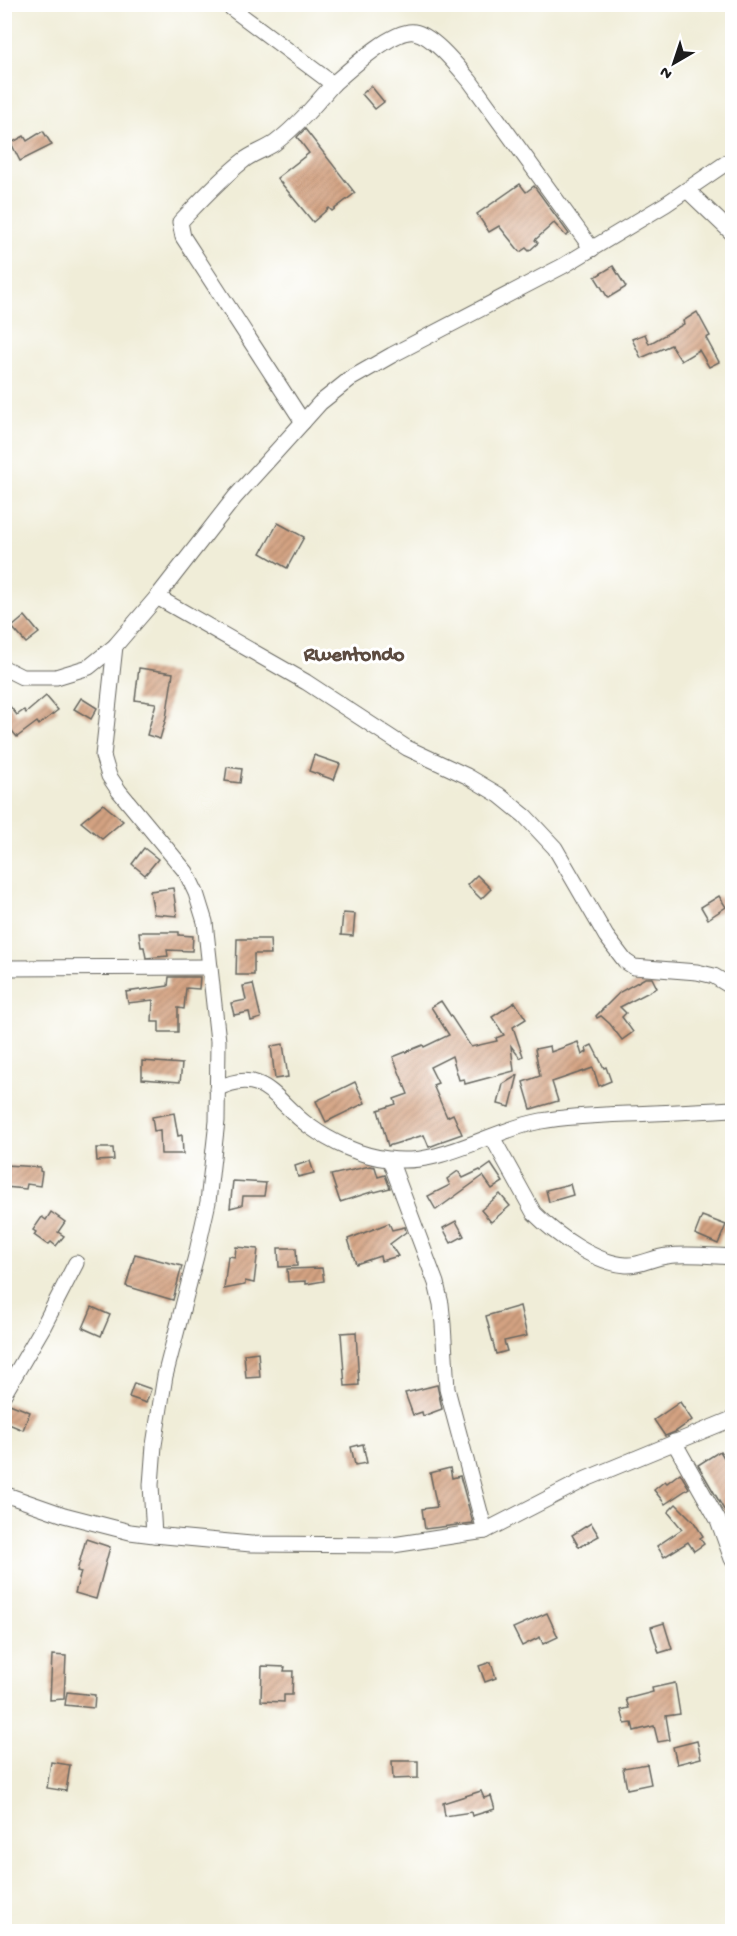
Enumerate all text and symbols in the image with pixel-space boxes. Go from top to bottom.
north arrow [644,33,704,93]
text: N [656,61,677,83]
district label: Rwentondo [303,644,404,669]

